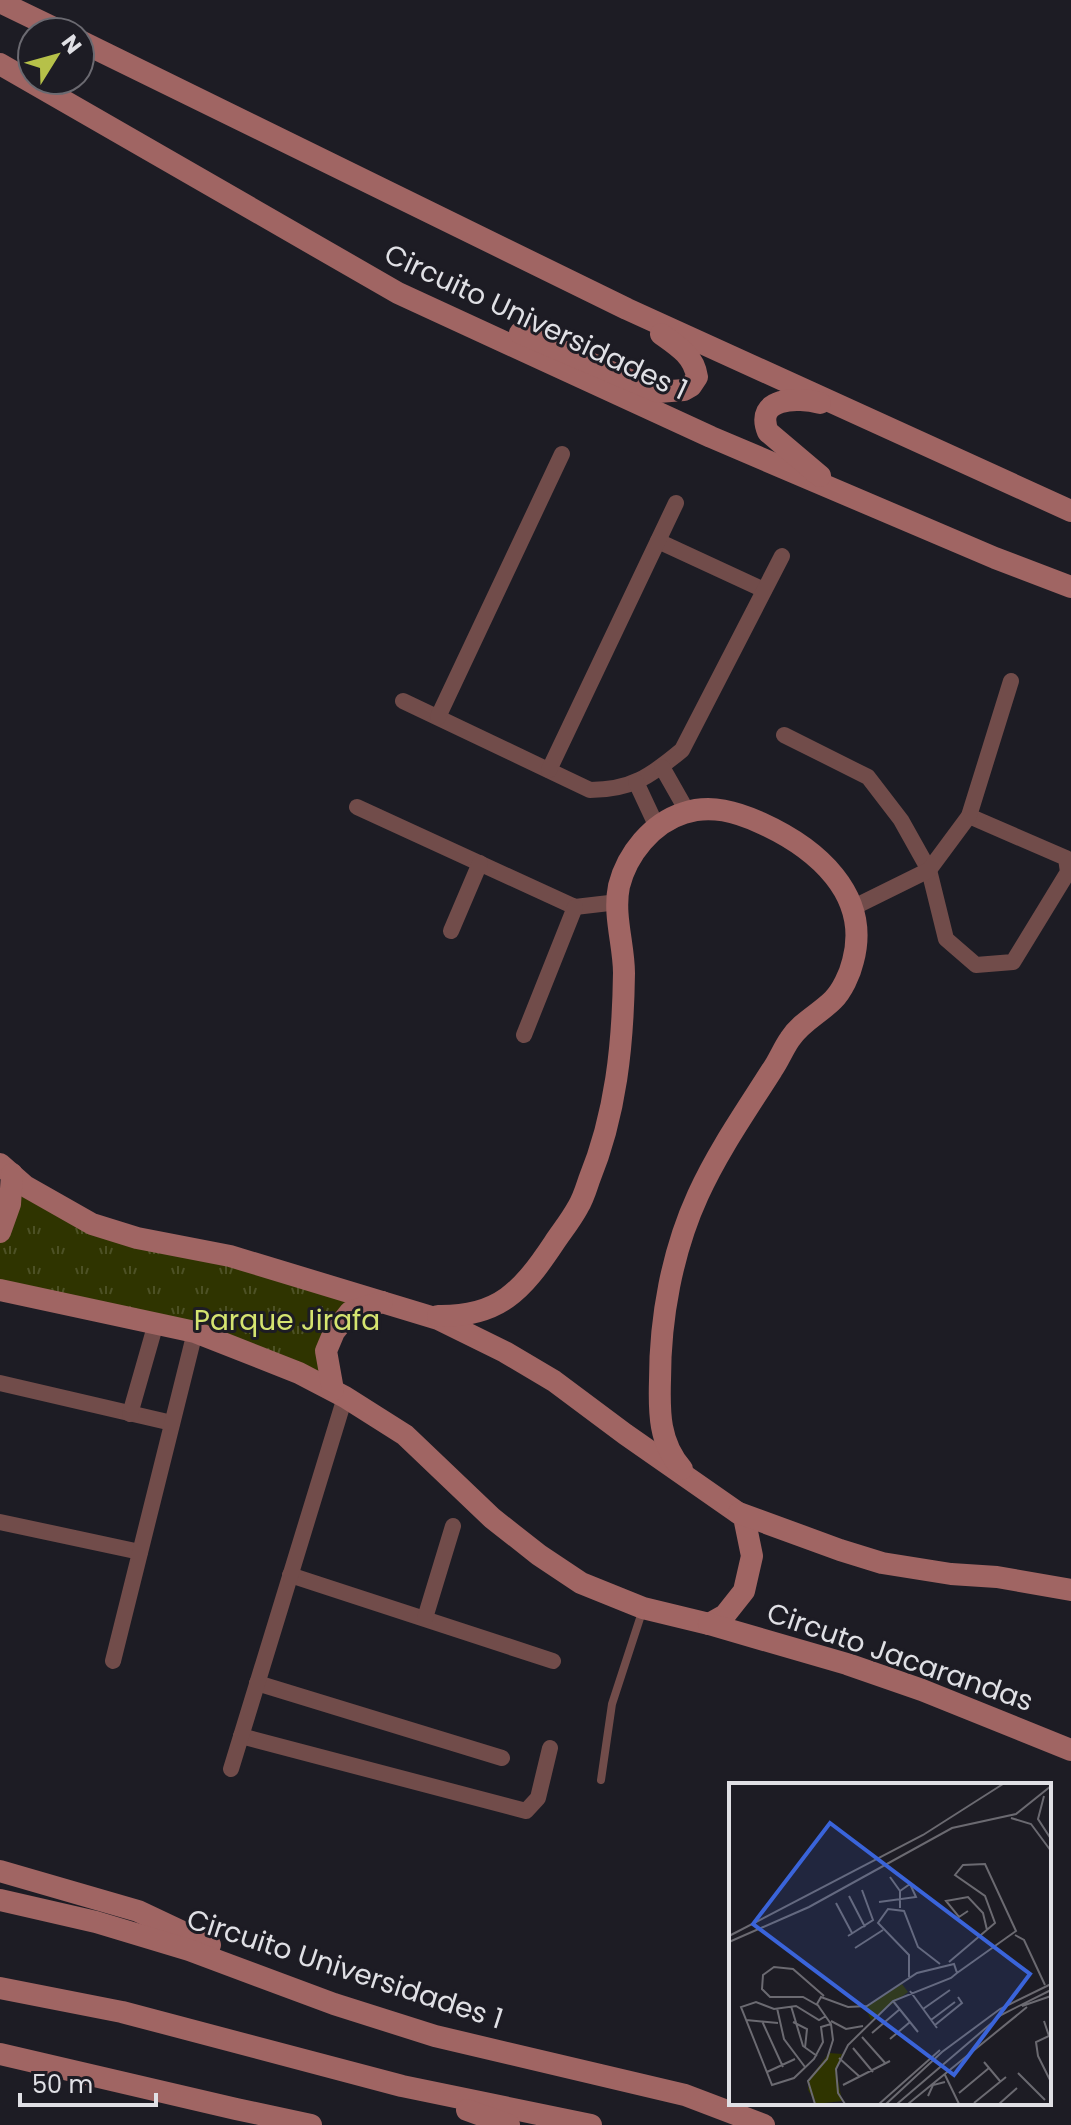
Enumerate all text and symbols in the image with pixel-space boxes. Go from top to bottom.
north arrow [16,16,96,96]
text: N [54,28,89,60]
street label: Circuito Universidades 1 [378,235,694,409]
park label: Parque Jirafa [194,1301,380,1340]
street label: Circuto Jacarandas [762,1593,1038,1721]
inset map [729,1783,1051,2105]
street label: Circuito Universidades 1 [182,1899,508,2039]
scale bar [20,2057,156,2107]
text: 50 m [32,2068,93,2101]

